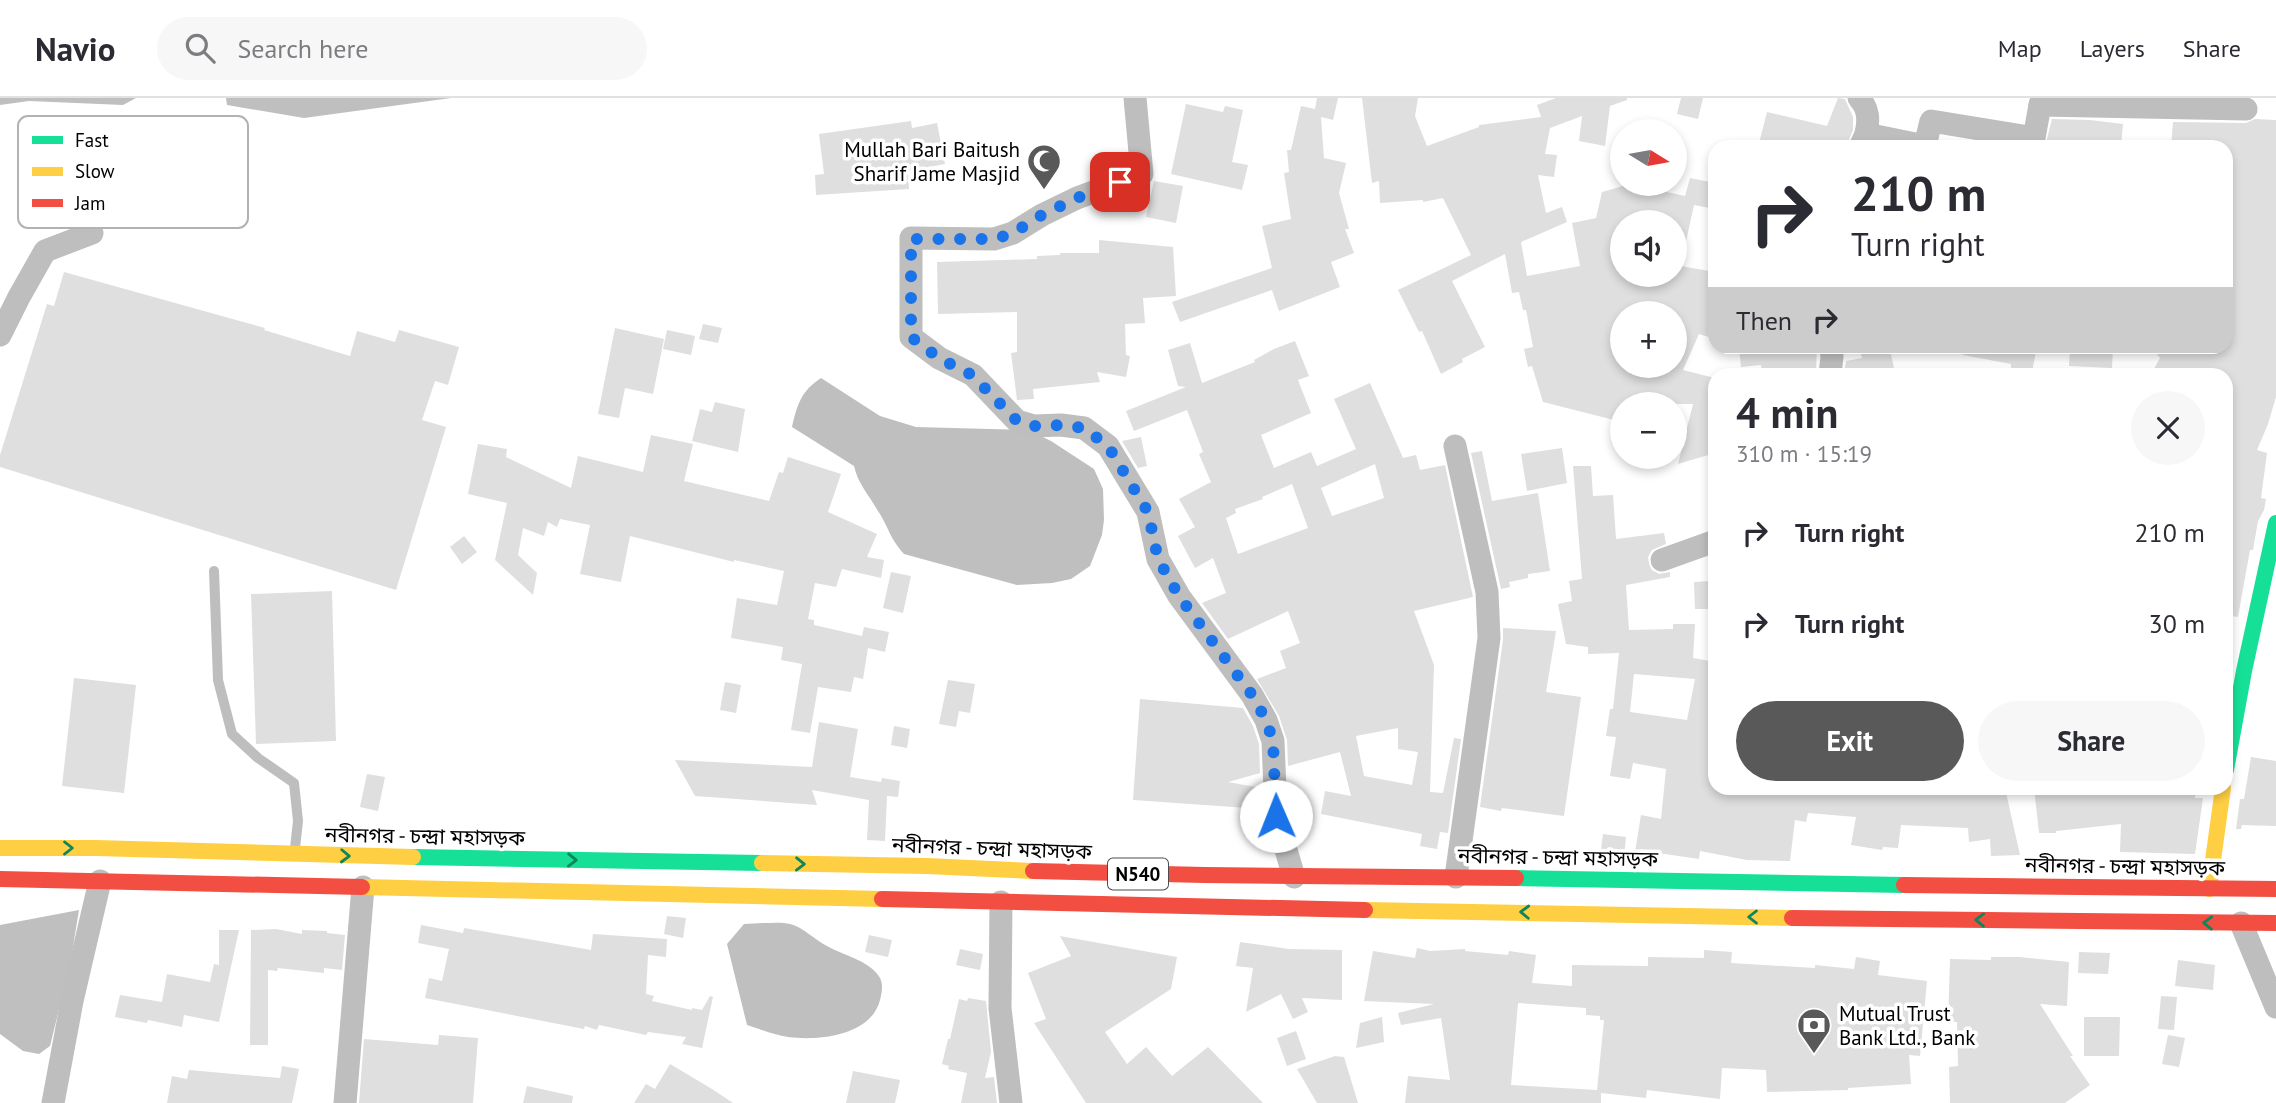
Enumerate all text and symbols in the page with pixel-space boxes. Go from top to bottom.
search box [157,17,647,80]
text: Navio [35,27,115,70]
icon: search [181,29,219,67]
text: Search here [237,32,369,65]
text: Map [1998,33,2042,64]
text: Layers [2080,33,2145,64]
text: Share [2183,33,2241,64]
legend [18,116,248,228]
north arrow [1610,119,1687,196]
map controls [1610,119,1687,469]
text: Fast [75,128,109,152]
place label: Mullah Bari Baitush Sharif Jame Masjid [844,136,1020,187]
mosque icon: Mullah Bari Baitush Sharif Jame Masjid [1025,142,1063,191]
pin [1090,152,1150,212]
text: Slow [75,159,115,183]
text: 210 m [1851,161,1986,225]
icon: arrive [1101,163,1139,201]
icon: right [1736,168,1827,259]
text: Jam [74,191,105,215]
button: sound [1610,210,1687,287]
text: Turn right [1851,223,1985,265]
button: + [1610,301,1687,378]
icon: right [1806,301,1844,339]
text: Then [1736,304,1792,337]
text: 4 min [1736,385,1838,440]
button: close [2131,391,2205,465]
button: − [1610,392,1687,469]
text: 310 m · 15:19 [1736,439,1872,468]
icon: right [1736,514,1774,552]
text: Turn right [1795,516,1904,549]
text: 210 m [2134,516,2205,549]
icon: right [1736,605,1774,643]
text: Turn right [1795,607,1904,640]
text: 30 m [2149,607,2205,640]
button: Exit [1736,701,1964,781]
button: Share [1978,701,2205,781]
position arrow [1239,779,1313,853]
street label: নবীনগর - চন্দ্রা মহাসড়ক [324,821,526,851]
street label: নবীনগর - চন্দ্রা মহাসড়ক [890,831,1094,865]
one-way arrow [63,840,74,856]
street label: নবীনগর - চন্দ্রা মহাসড়ক [1457,842,1659,872]
one-way arrow [339,848,350,863]
street label: নবীনগর - চন্দ্রা মহাসড়ক [2024,851,2226,881]
one-way arrow [567,852,578,868]
one-way arrow [795,856,805,872]
road number: N540 [1108,859,1168,890]
one-way arrow [1520,904,1530,920]
one-way arrow [1747,909,1758,925]
one-way arrow [1975,912,1986,927]
one-way arrow [2202,915,2213,930]
place label: Mutual Trust Bank Ltd., Bank [1839,1000,1975,1051]
bank icon: Mutual Trust Bank Ltd., Bank [1795,1006,1833,1055]

